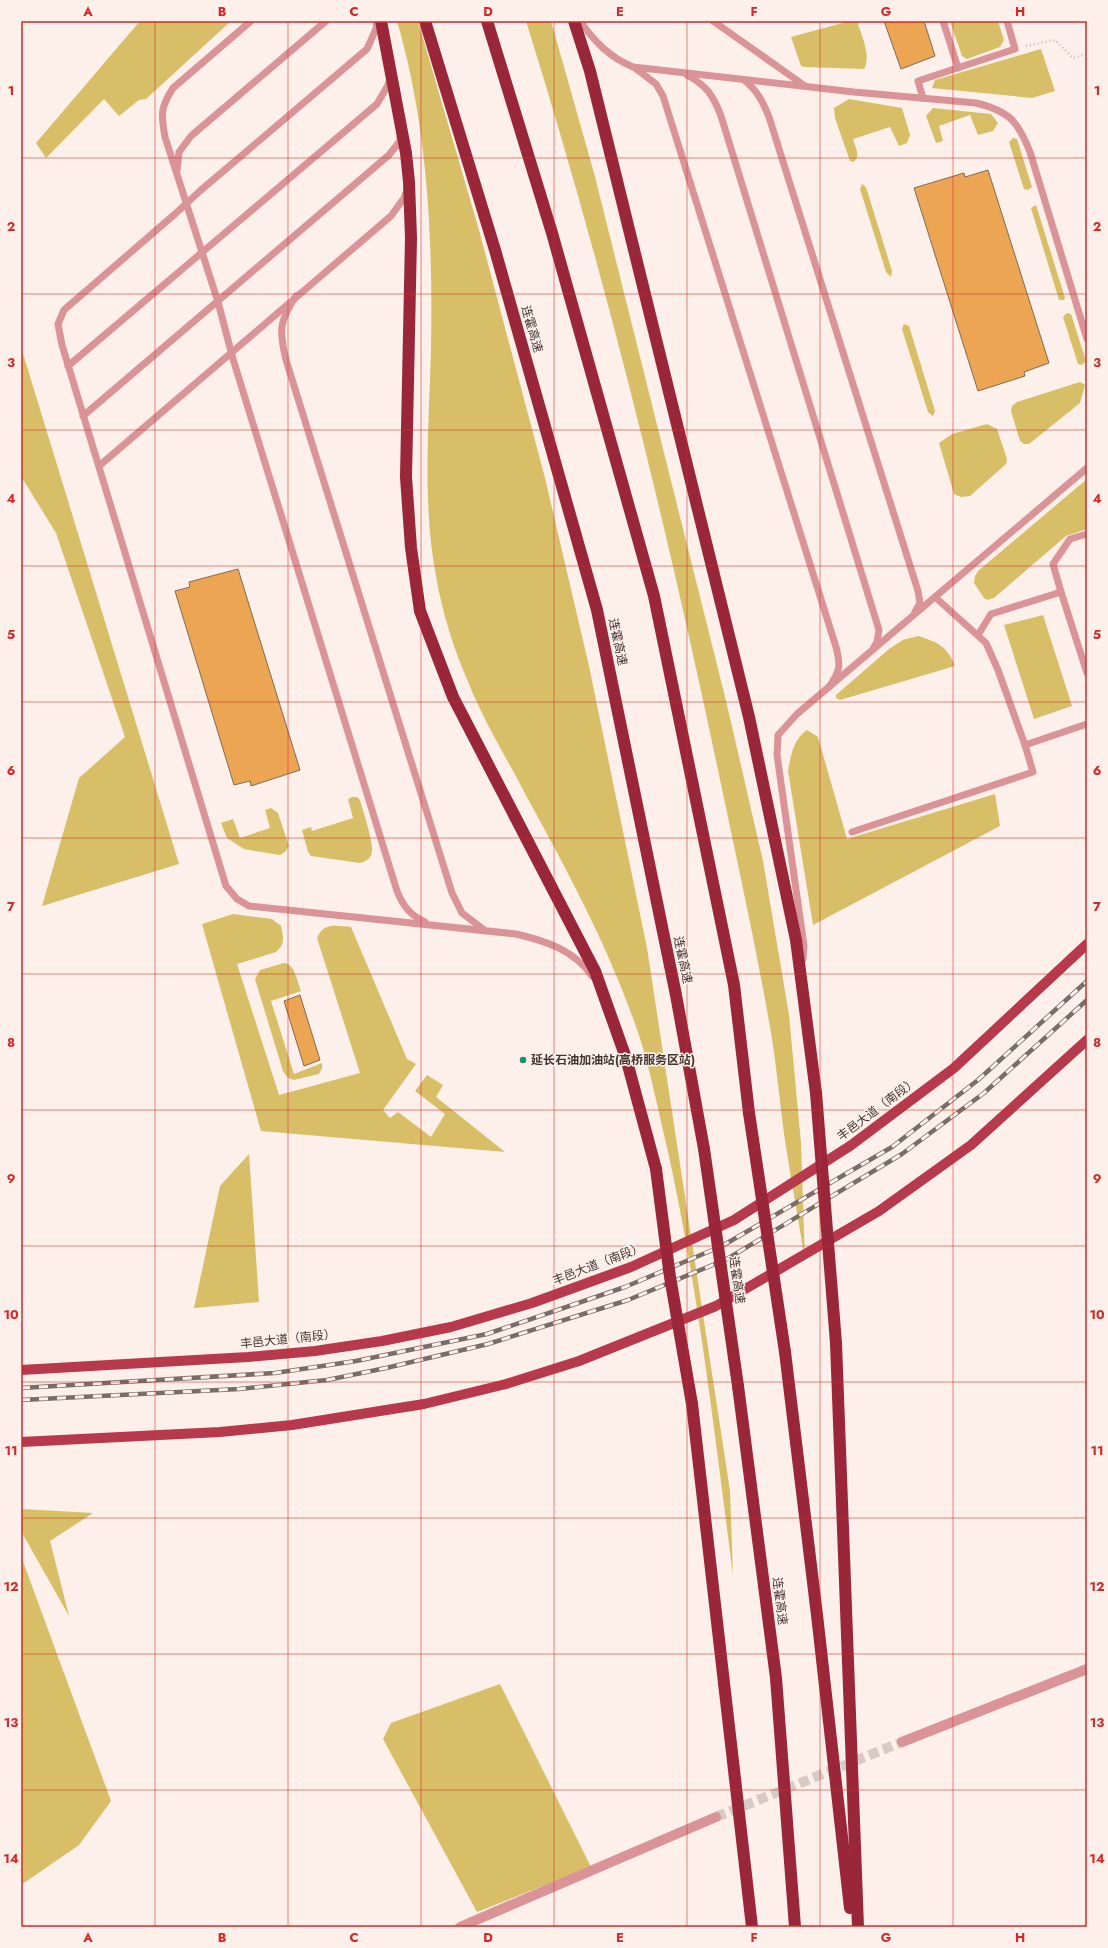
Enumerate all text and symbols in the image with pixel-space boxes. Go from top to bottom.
text: A [82,2,93,21]
text: B [218,2,227,21]
text: C [349,2,359,21]
text: D [483,2,493,21]
text: E [616,2,624,21]
text: F [750,2,758,21]
text: G [881,2,892,21]
text: H [1015,2,1025,21]
text: 1 [8,81,14,100]
text: 1 [1094,81,1100,100]
text: 2 [7,217,15,236]
text: 2 [1093,217,1101,236]
street label: 连霍高速 [517,303,547,355]
text: 3 [7,353,15,372]
text: 3 [1093,353,1101,372]
text: 4 [6,489,16,508]
text: 4 [1092,489,1102,508]
street label: 连霍高速 [604,617,632,667]
text: 5 [7,625,15,644]
text: 5 [1093,625,1101,644]
text: 6 [7,761,16,780]
text: 6 [1093,761,1102,780]
text: 7 [7,897,15,916]
text: 7 [1093,897,1101,916]
street label: 连霍高速 [669,935,697,985]
text: 8 [7,1033,15,1052]
text: 8 [1093,1033,1101,1052]
place label: 延长石油加油站(高桥服务区站) [531,1051,695,1069]
marker: 延长石油加油站(高桥服务区站) [518,1055,528,1065]
street label: 丰邑大道（南段） [833,1073,921,1145]
text: 9 [7,1169,16,1188]
text: 9 [1093,1169,1102,1188]
street label: 丰邑大道（南段） [550,1238,646,1290]
street label: 连霍高速 [725,1255,749,1305]
text: 10 [3,1305,19,1324]
text: 10 [1089,1305,1105,1324]
street label: 丰邑大道（南段） [239,1325,337,1353]
text: 11 [4,1441,18,1460]
text: 11 [1090,1441,1104,1460]
street label: 连霍高速 [768,1576,792,1626]
text: 12 [3,1577,19,1596]
text: 12 [1089,1577,1105,1596]
text: 13 [4,1713,18,1732]
text: 13 [1090,1713,1104,1732]
text: 14 [3,1849,19,1868]
text: 14 [1089,1849,1105,1868]
text: A [82,1928,93,1947]
text: B [218,1928,227,1947]
text: C [349,1928,359,1947]
text: D [483,1928,493,1947]
text: E [616,1928,624,1947]
text: F [750,1928,758,1947]
text: G [881,1928,892,1947]
text: H [1015,1928,1025,1947]

